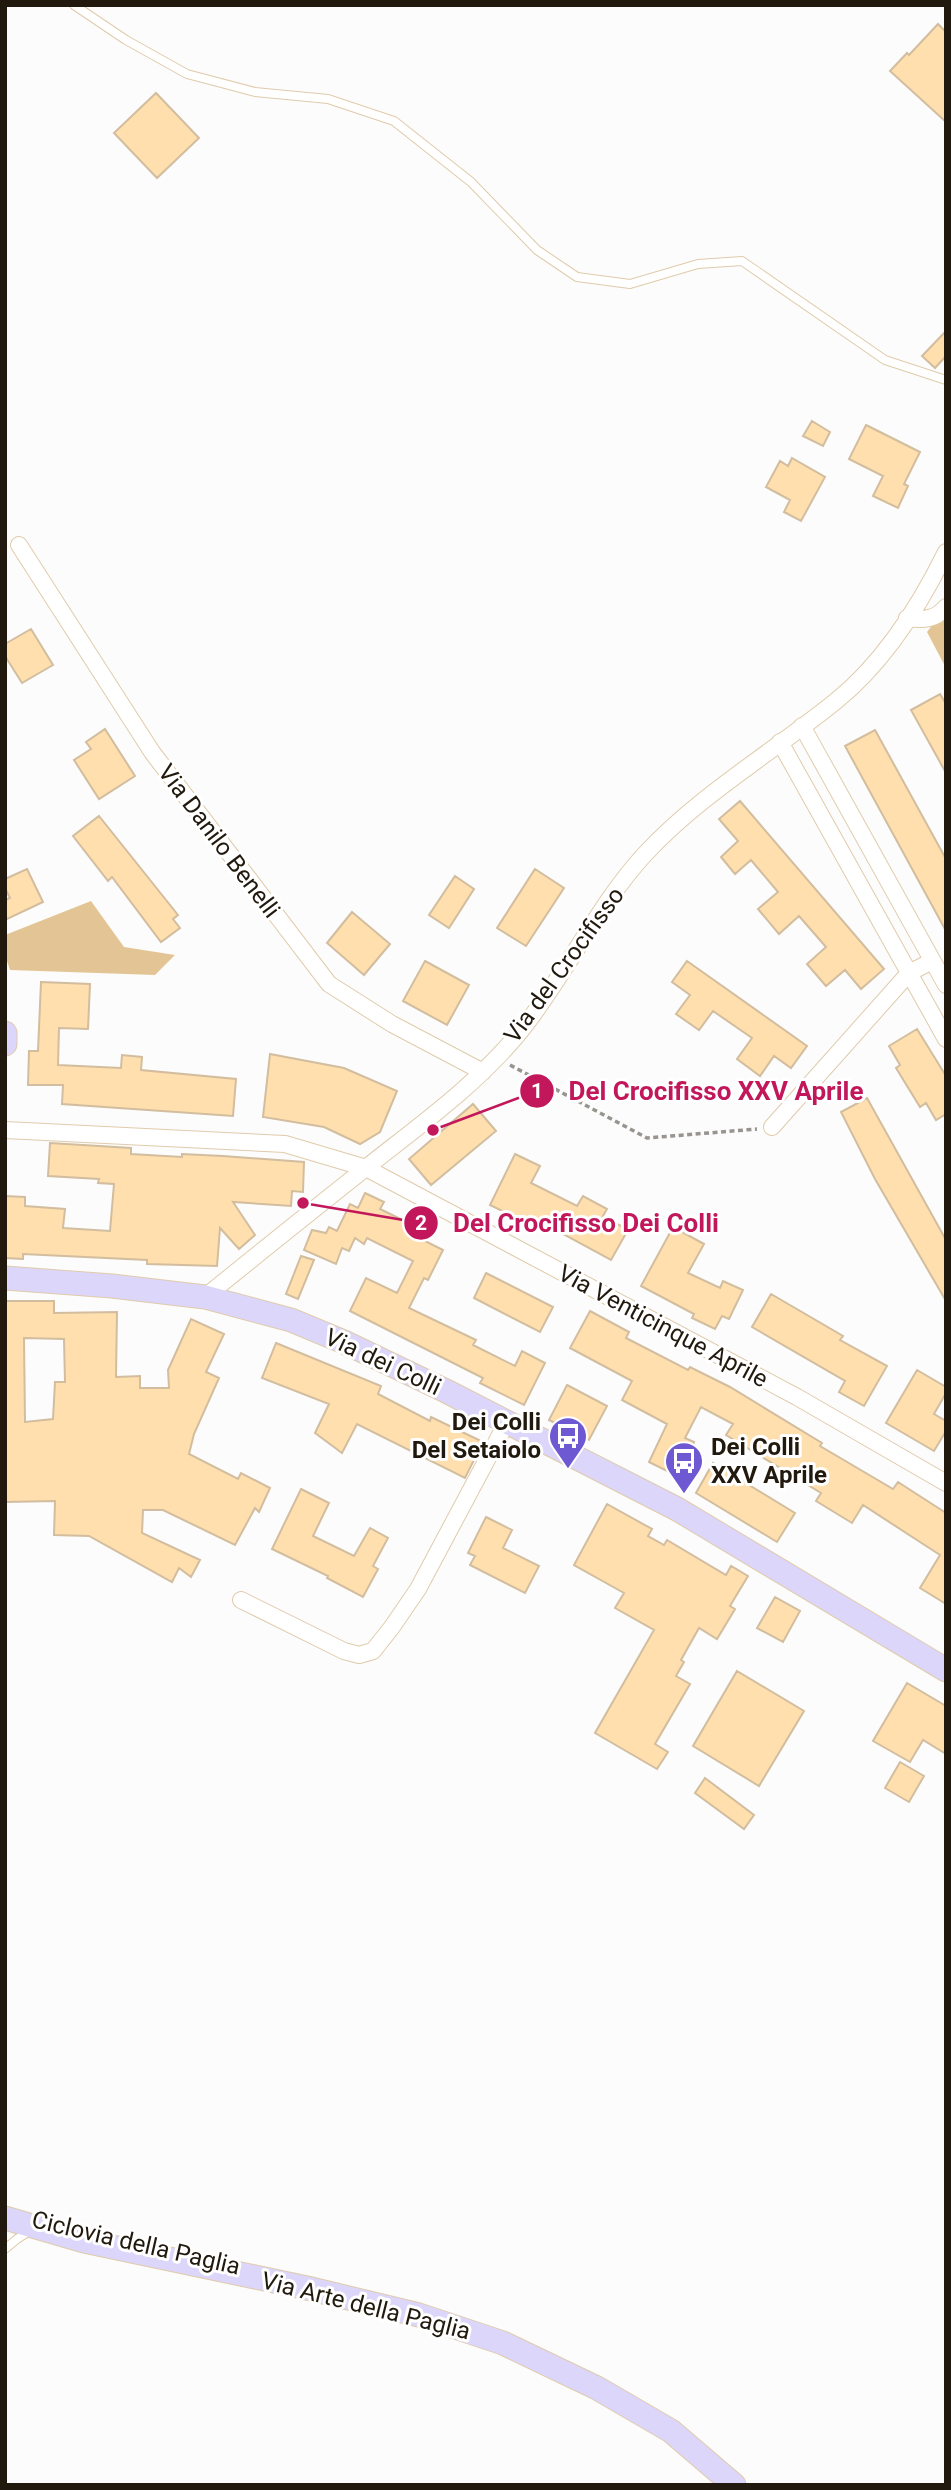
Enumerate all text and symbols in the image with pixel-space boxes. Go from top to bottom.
street label: Via Danilo Benelli [152,759,286,923]
street label: Via del Crocifisso [498,882,630,1048]
callout: Del Crocifisso XXV Aprile [520,1067,877,1114]
text: Del Crocifisso XXV Aprile [569,1076,863,1106]
text: 1 [531,1079,543,1103]
callout: Del Crocifisso Dei Colli [404,1200,733,1247]
text: Del Crocifisso Dei Colli [453,1208,719,1238]
text: 2 [415,1211,427,1235]
street label: Via Venticinque Aprile [553,1259,773,1393]
street label: Via dei Colli [320,1323,446,1401]
place label: Dei Colli Del Setaiolo [412,1408,541,1464]
bus stop icon: Dei Colli Del Setaiolo [547,1415,589,1470]
place label: Dei Colli XXV Aprile [711,1433,827,1489]
bus stop icon: Dei Colli XXV Aprile [663,1440,705,1495]
street label: Ciclovia della Paglia [29,2205,243,2281]
street label: Via Arte della Paglia [259,2266,473,2346]

